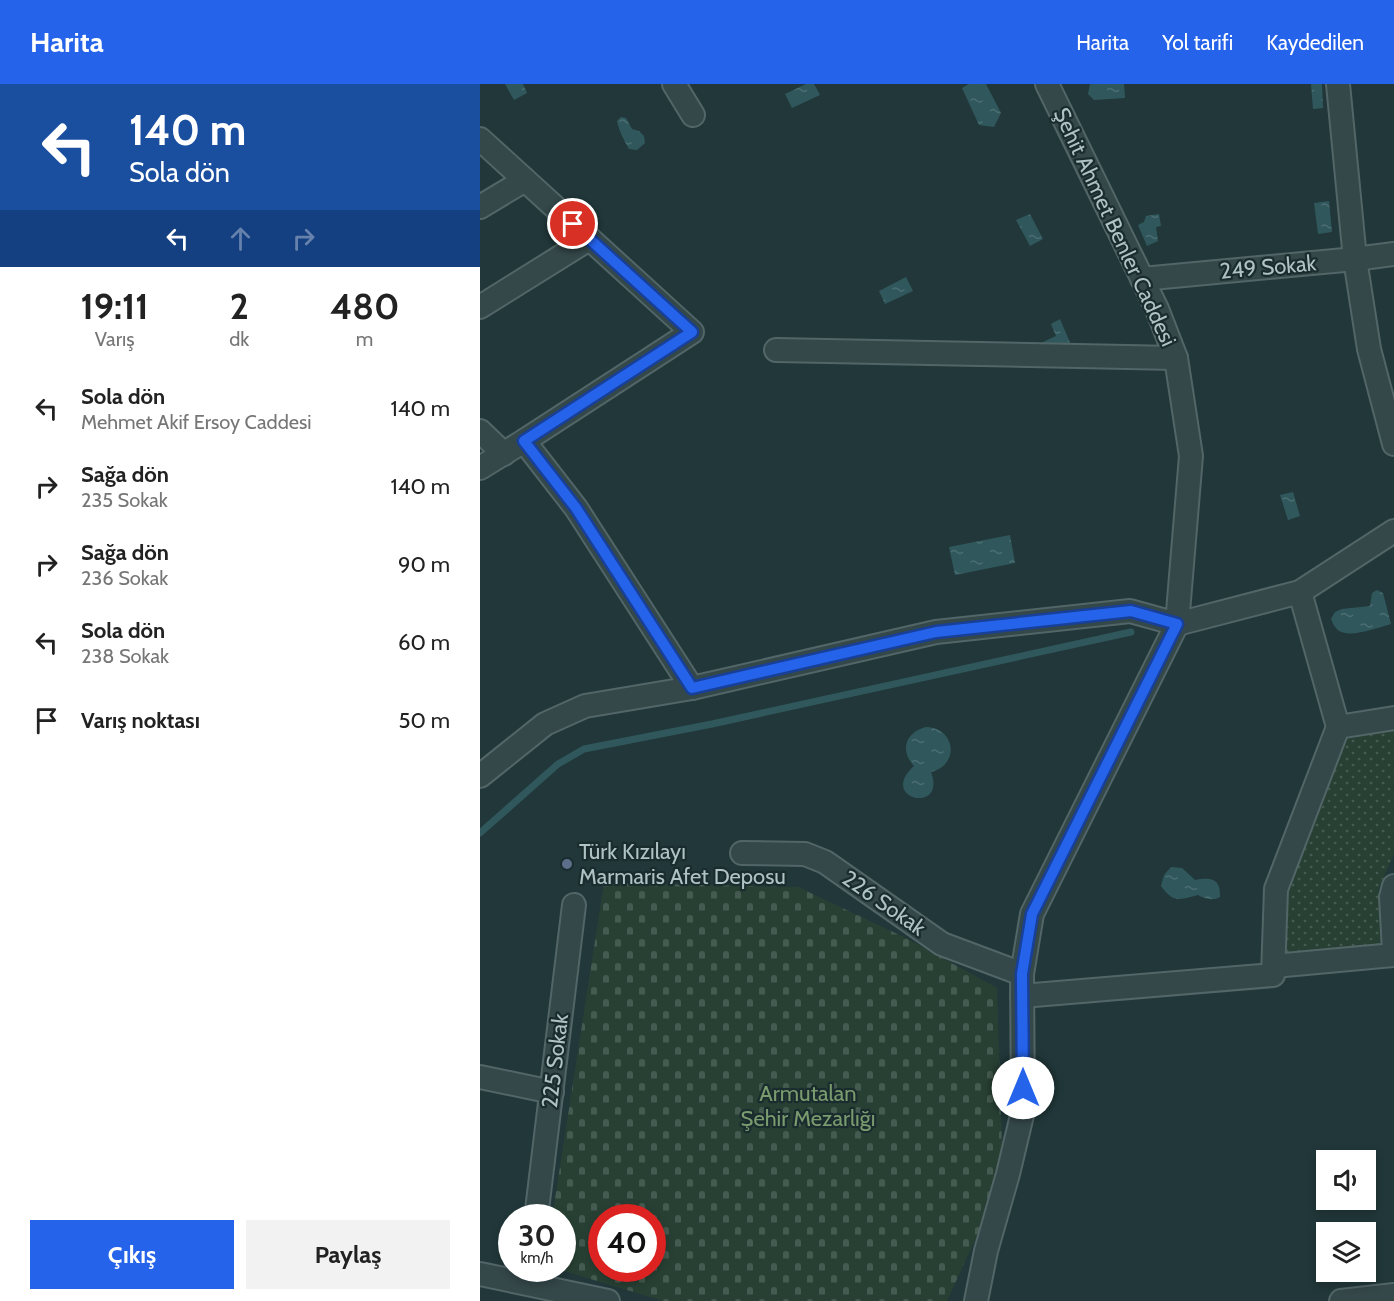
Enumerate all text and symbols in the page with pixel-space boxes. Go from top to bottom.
text: Harita [30,25,104,59]
text: Harita [1076,30,1129,55]
text: Yol tarifi [1162,30,1233,55]
text: Kaydedilen [1266,30,1364,55]
street label: Şehit Ahmet Benler Caddesi [1048,103,1182,351]
text: 140 m [129,104,246,156]
icon: left [30,108,108,186]
text: Sola dön [129,156,230,189]
pin [547,198,598,249]
icon: arrive [556,207,589,240]
icon: left [161,222,194,255]
icon: ahead [224,222,257,255]
icon: right [287,222,320,255]
street label: 249 Sokak [1219,249,1318,285]
text: 19:11 [81,284,149,328]
text: 2 [230,284,249,328]
text: 480 [330,284,399,328]
text: Varış [95,327,135,351]
text: dk [229,327,249,351]
text: m [356,327,373,351]
text: Sola dön [81,383,165,410]
icon: left [30,392,63,425]
text: 140 m [391,395,450,422]
text: Mehmet Akif Ersoy Caddesi [81,410,312,434]
text: Sağa dön [81,461,169,488]
icon: right [30,470,63,503]
text: 140 m [391,473,450,500]
text: 235 Sokak [81,488,168,512]
text: Sağa dön [81,539,169,566]
icon: right [30,548,63,581]
text: 90 m [398,551,450,578]
text: 236 Sokak [81,566,168,590]
text: Sola dön [81,617,165,644]
icon: left [30,626,63,659]
text: 60 m [398,629,450,656]
text: 238 Sokak [81,644,169,668]
icon: arrive [30,704,63,737]
text: Varış noktası [81,707,200,734]
text: 50 m [398,707,450,734]
place label: Türk Kızılayı Marmaris Afet Deposu [579,838,786,890]
marker: Türk Kızılayı Marmaris Afet Deposu [560,857,574,871]
street label: 226 Sokak [837,865,931,942]
street label: 225 Sokak [536,1012,574,1110]
position arrow [991,1056,1055,1120]
park label: Armutalan Şehir Mezarlığı [741,1080,875,1132]
map controls [1316,1150,1376,1282]
button: sound [1316,1150,1376,1210]
speed limit sign: 40 [588,1204,666,1282]
text: 30 [518,1217,556,1254]
button: Çıkış [30,1220,234,1289]
button: Paylaş [246,1220,450,1289]
button: layers [1316,1222,1376,1282]
text: km/h [521,1249,553,1267]

